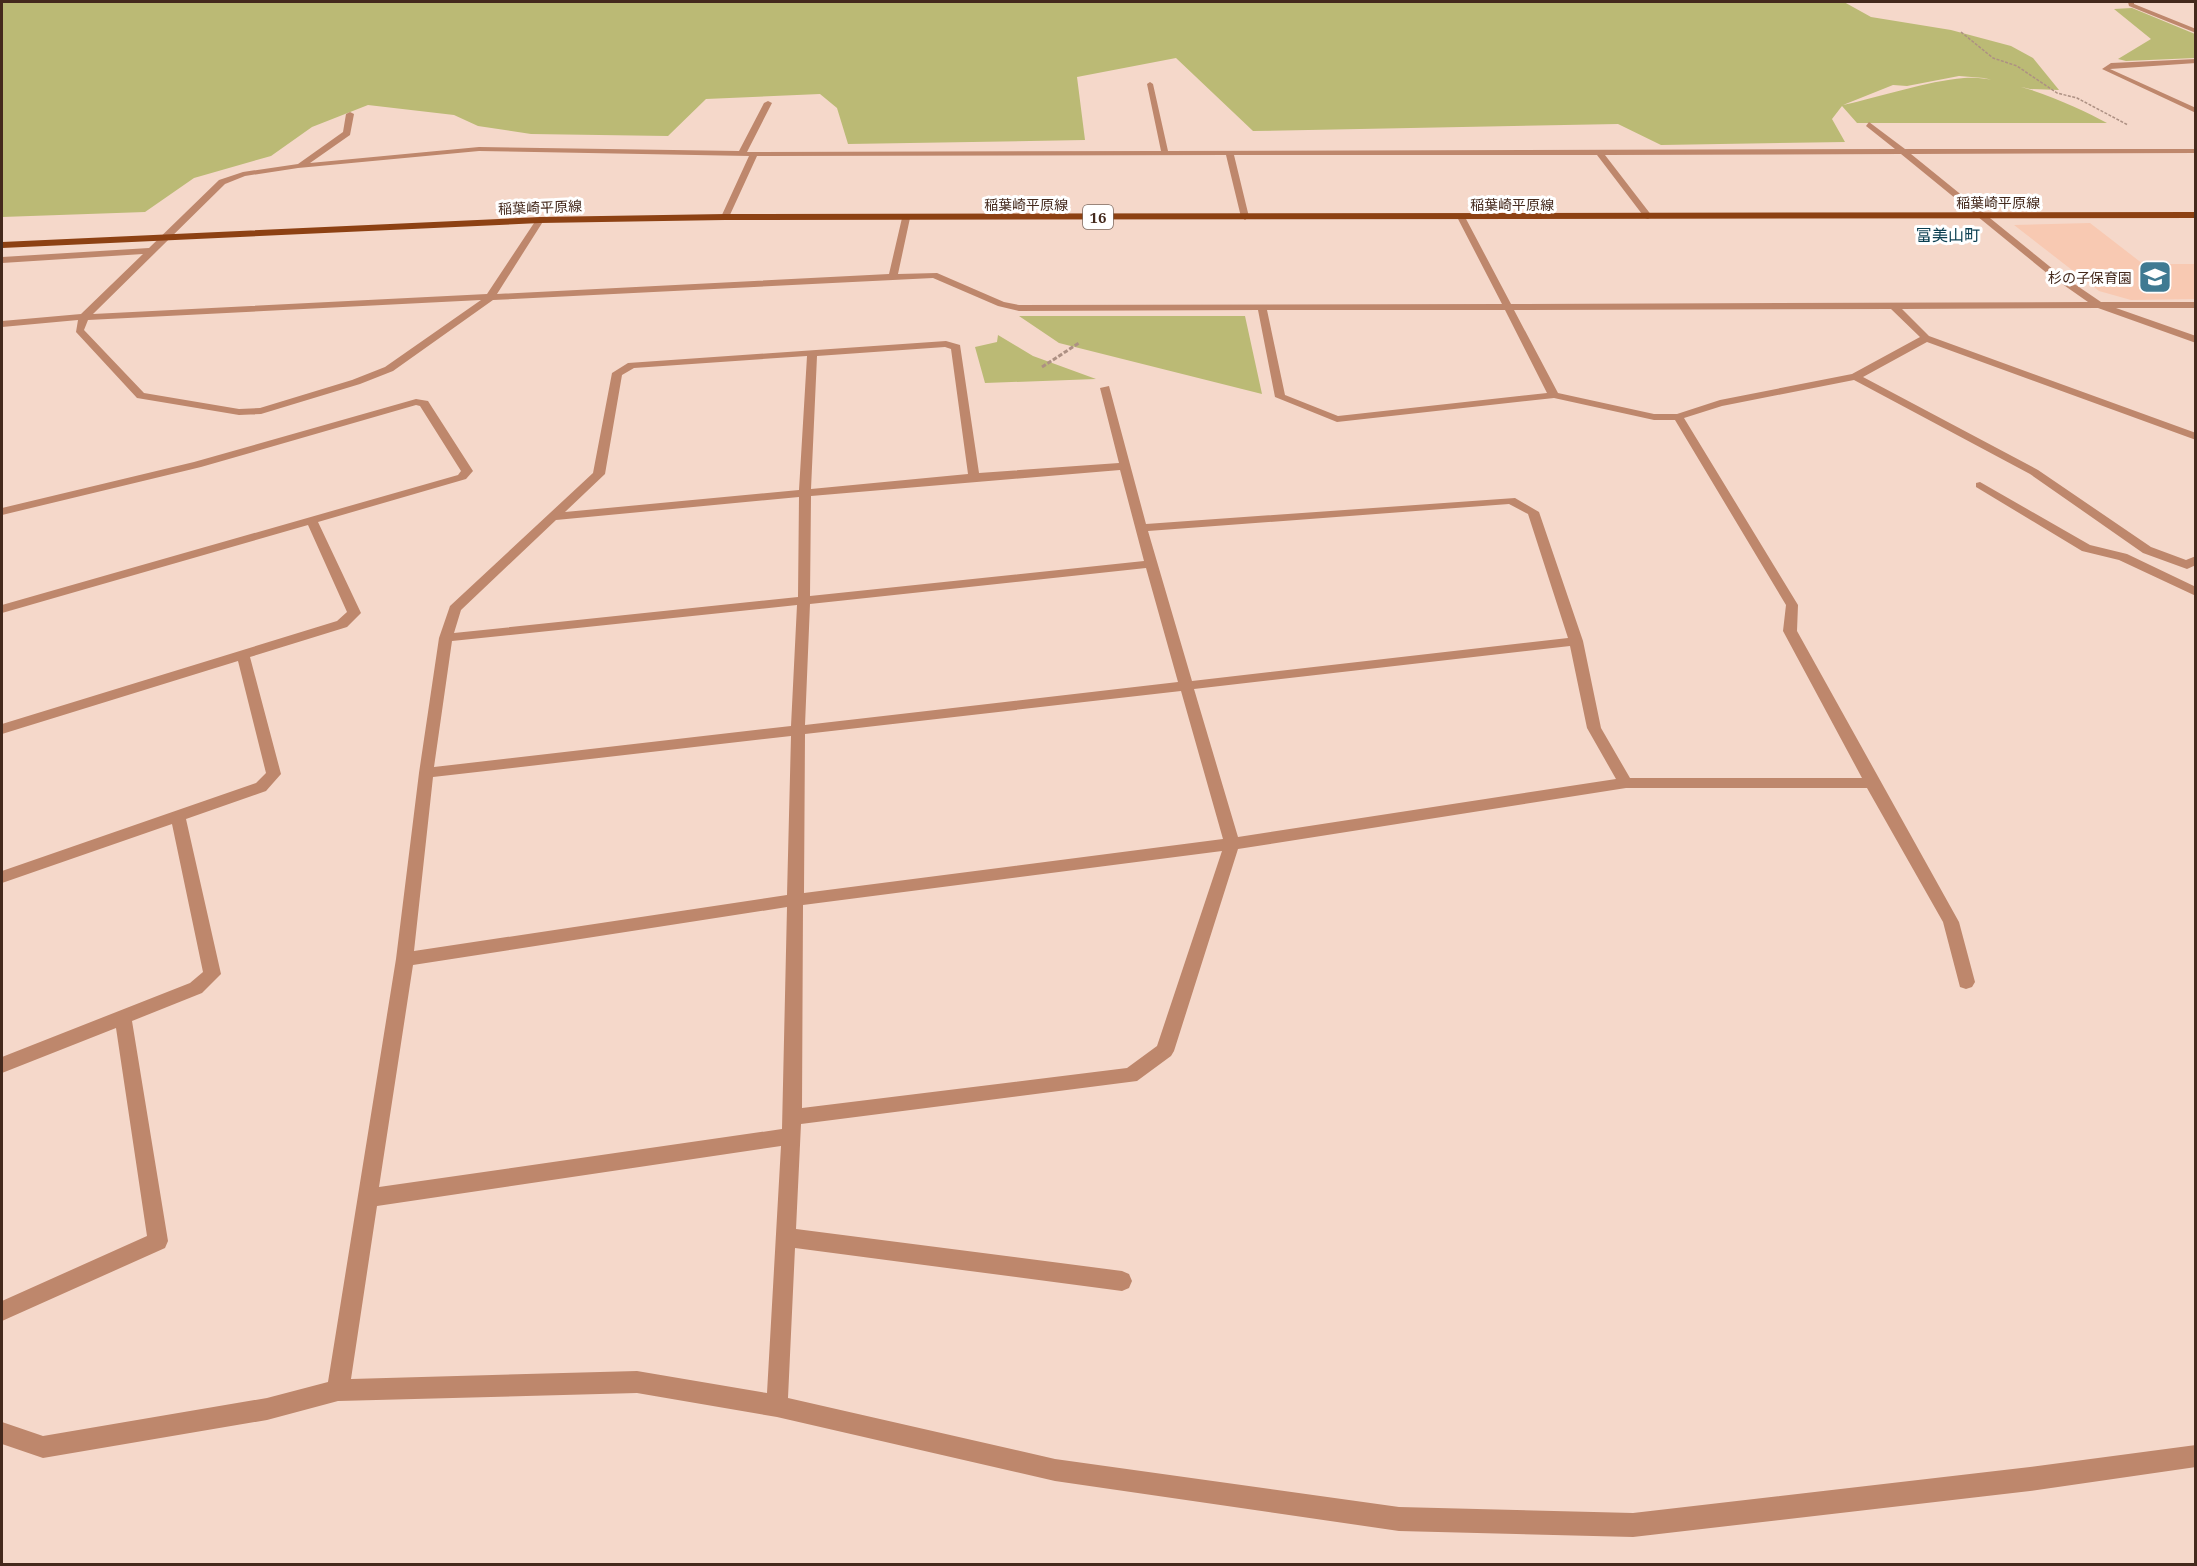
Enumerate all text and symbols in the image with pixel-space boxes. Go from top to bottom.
street label: 稲葉崎平原線 [1956,193,2040,212]
street label: 稲葉崎平原線 [984,195,1068,214]
street label: 稲葉崎平原線 [1470,195,1554,214]
street label: 稲葉崎平原線 [498,196,582,218]
road number: 16 [1083,205,1113,229]
district label: 富美山町 [1916,224,1980,246]
school or university icon: 杉の子保育園 [2137,259,2173,295]
place label: 杉の子保育園 [2048,268,2132,287]

